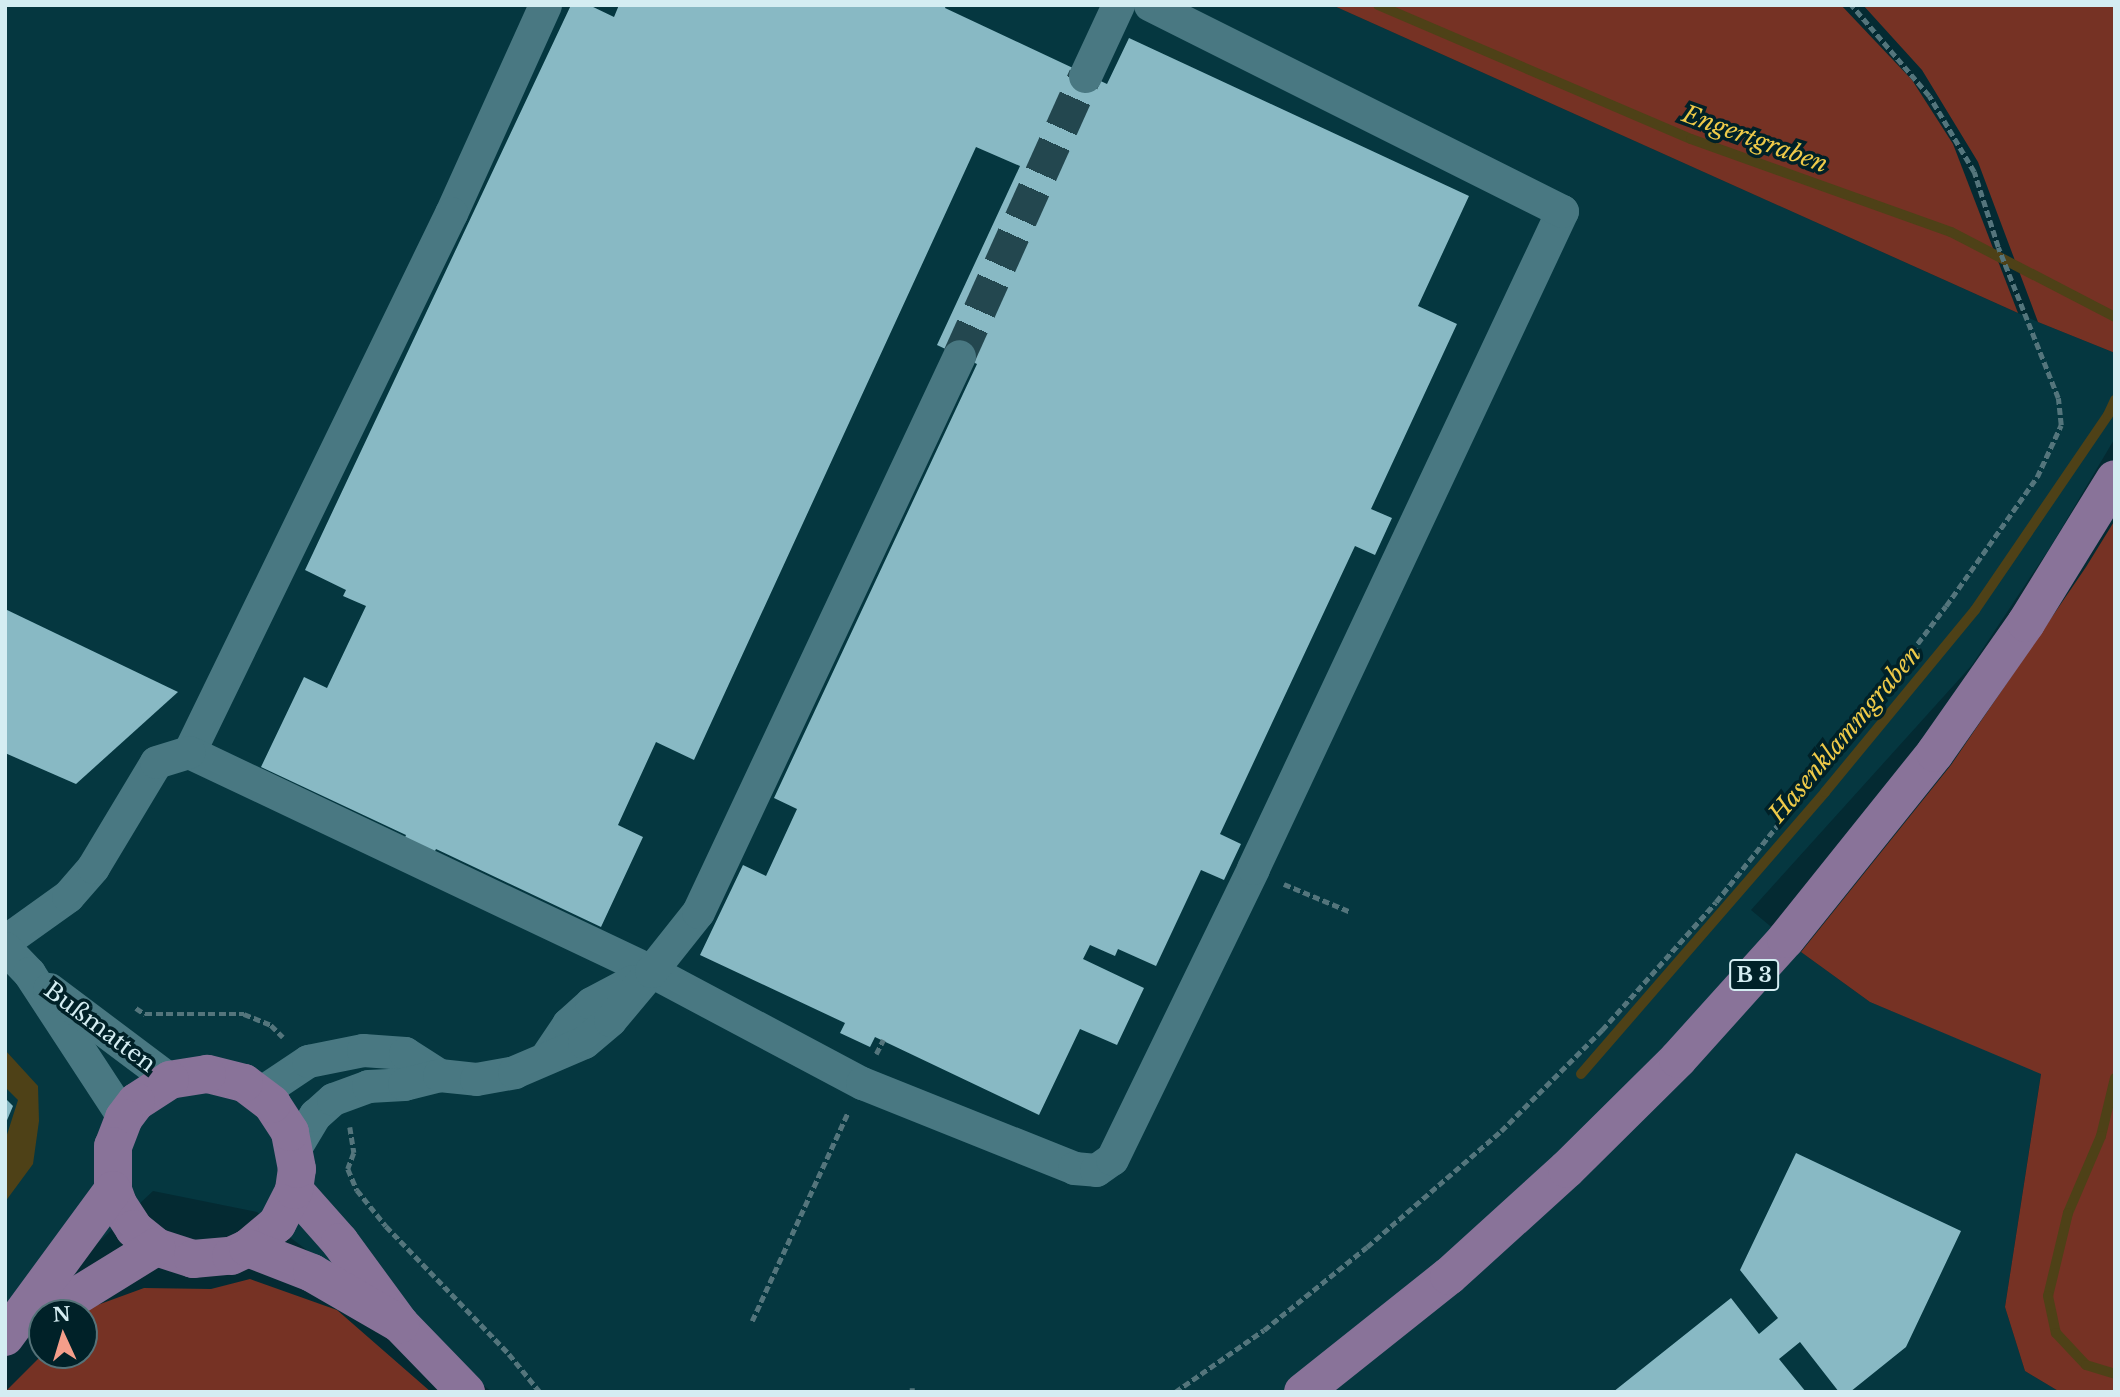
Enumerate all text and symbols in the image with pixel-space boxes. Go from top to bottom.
water label: Engertgraben [1678,99,1832,179]
water label: Hasenklammgraben [1763,640,1927,828]
road number: B 3 [1728,958,1780,992]
street label: Bußmatten [39,976,161,1078]
north arrow [28,1299,98,1369]
text: N [52,1302,71,1327]

